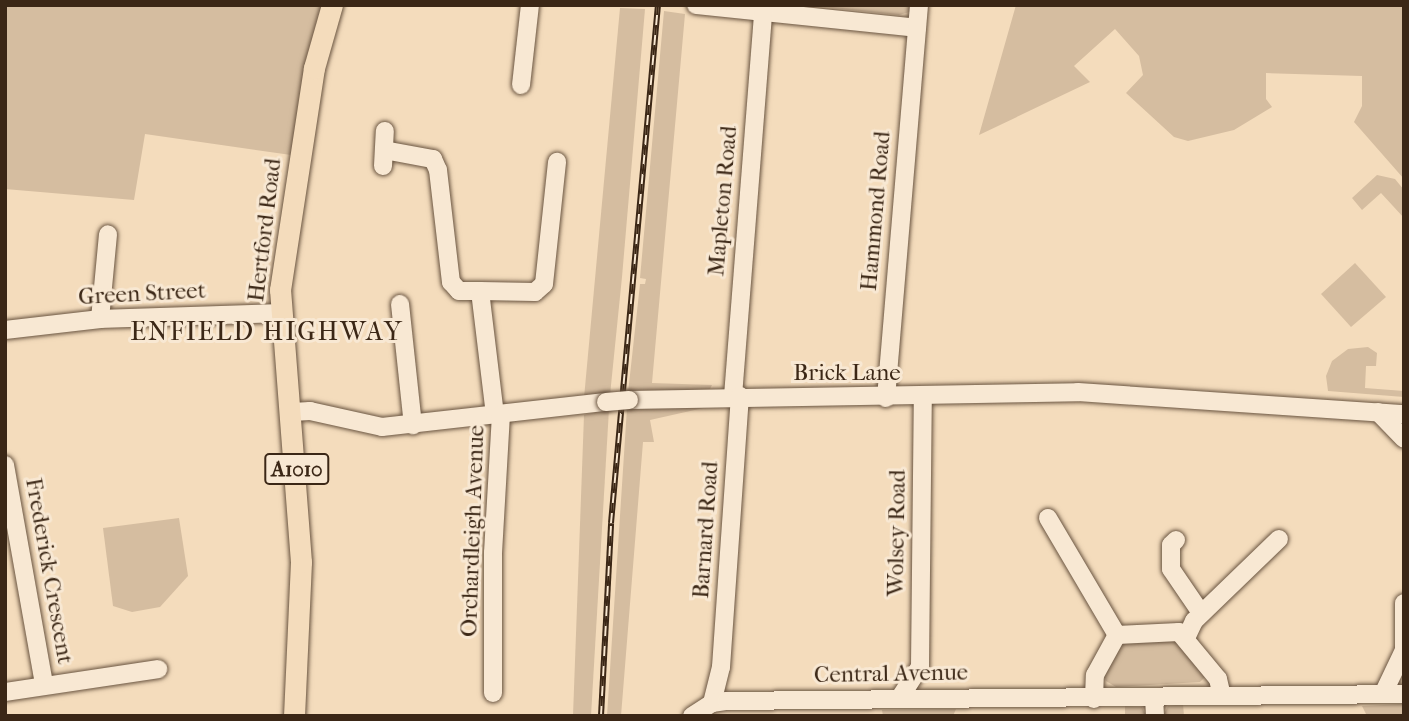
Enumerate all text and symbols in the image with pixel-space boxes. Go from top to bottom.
street label: Mapleton Road [703,125,743,277]
street label: Hammond Road [855,130,897,292]
street label: Hertford Road [243,157,287,303]
street label: Green Street [78,277,206,311]
district label: ENFIELD HIGHWAY [132,316,402,348]
street label: Brick Lane [793,359,901,387]
street label: Orchardleigh Avenue [456,424,490,638]
road number: A1010 [264,452,330,486]
street label: Barnard Road [687,460,725,600]
street label: Wolsey Road [882,469,912,597]
street label: Frederick Crescent [19,476,79,666]
street label: Central Avenue [814,659,968,689]

